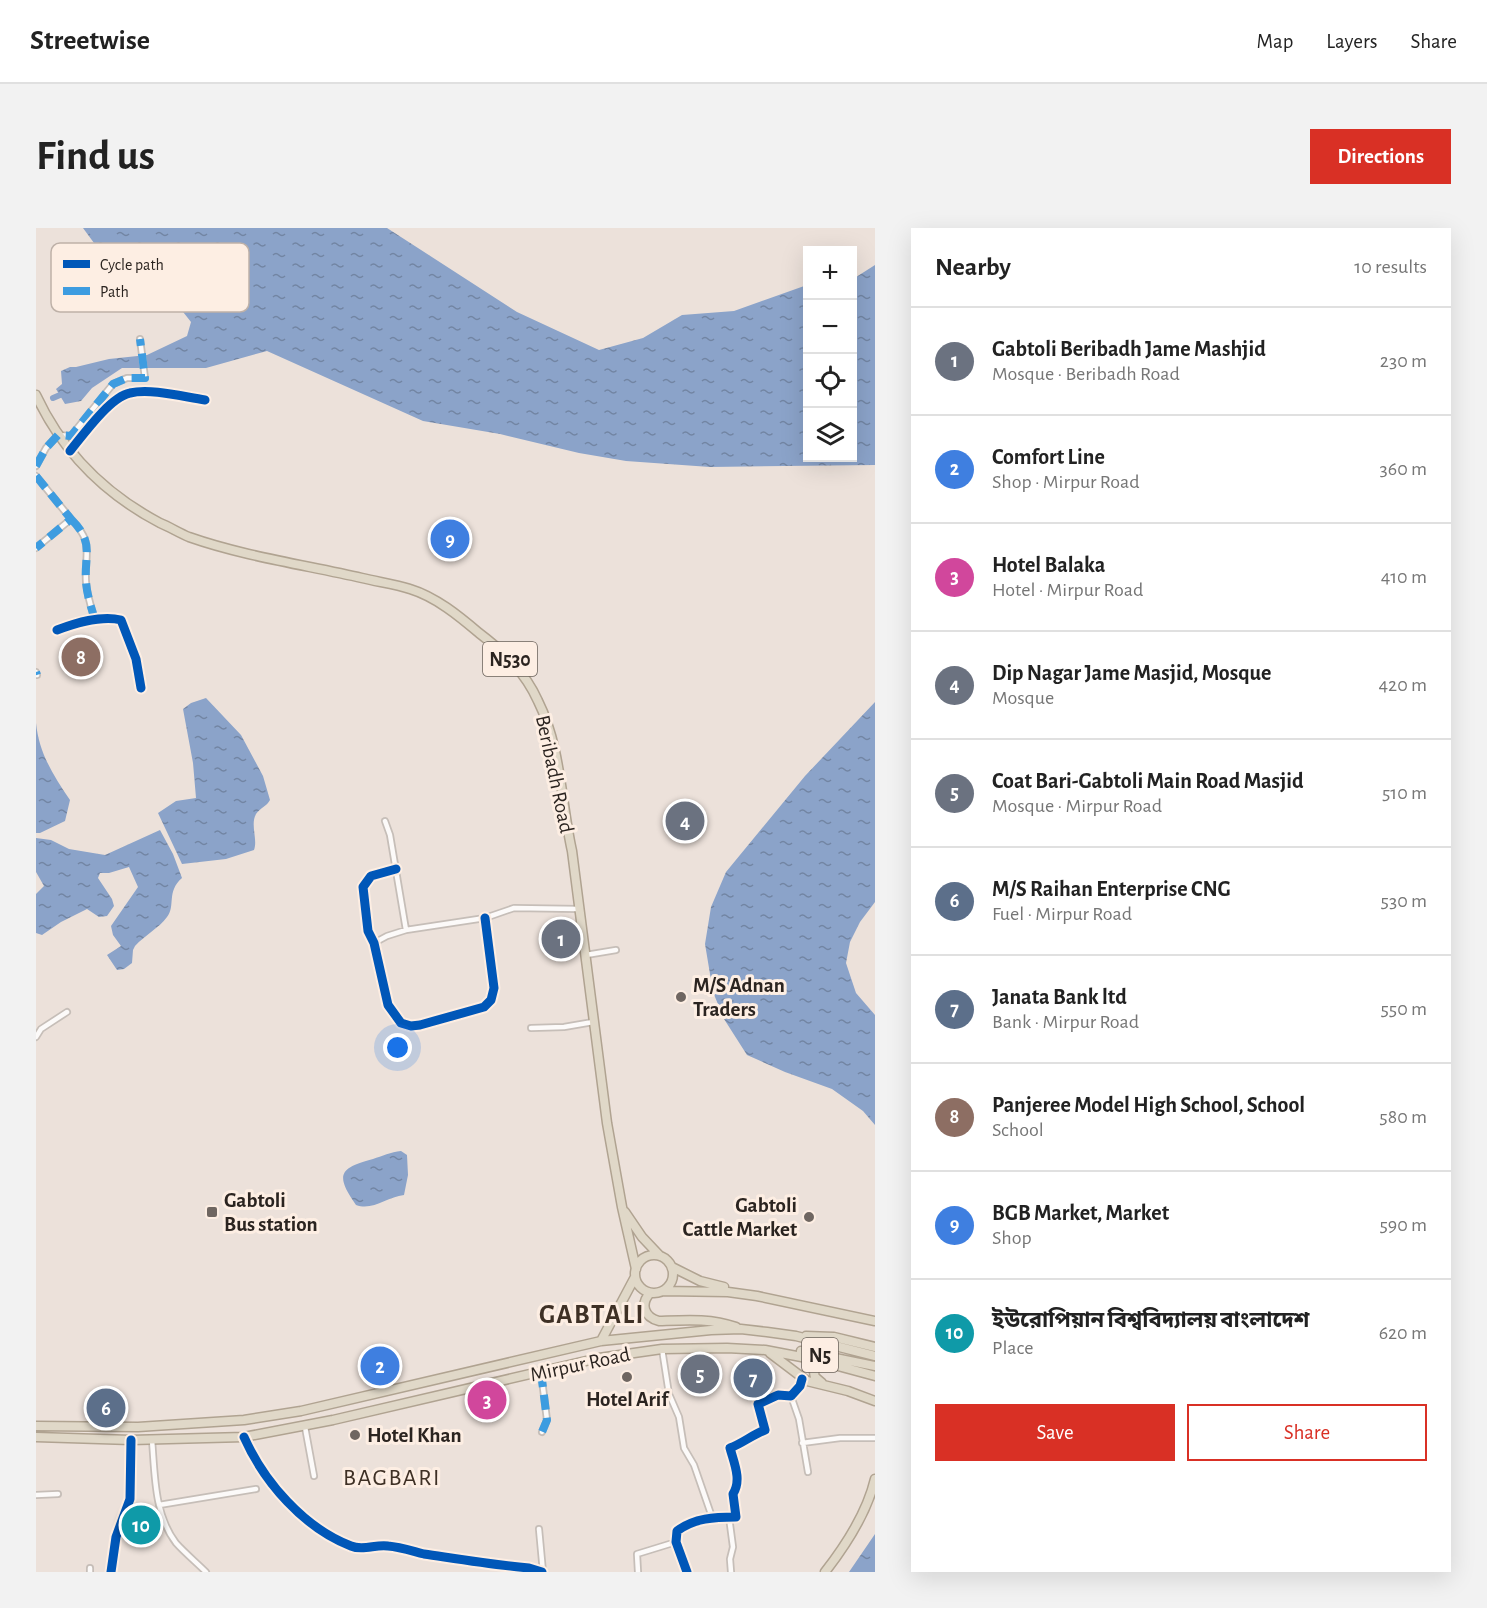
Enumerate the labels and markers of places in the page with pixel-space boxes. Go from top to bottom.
pin: 9 [430,516,470,562]
pin: 8 [62,634,100,680]
pin: 4 [666,798,704,844]
pin: 1 [542,916,580,962]
place label: M/S Adnan Traders [693,975,785,1020]
marker: M/S Adnan Traders [674,990,688,1004]
place label: Gabtoli Bus station [224,1190,318,1235]
place label: Gabtoli Cattle Market [683,1195,797,1240]
marker: Gabtoli Bus station [205,1205,219,1219]
marker: Gabtoli Cattle Market [802,1210,816,1224]
pin: 2 [360,1344,400,1388]
pin: 5 [680,1352,720,1396]
pin: 7 [734,1356,772,1400]
marker: Hotel Arif [620,1370,634,1384]
pin: 3 [468,1378,506,1422]
pin: 6 [86,1386,126,1430]
place label: Hotel Arif [586,1389,670,1410]
place label: Hotel Khan [367,1425,462,1446]
marker: Hotel Khan [348,1428,362,1442]
pin: 10 [122,1502,160,1548]

